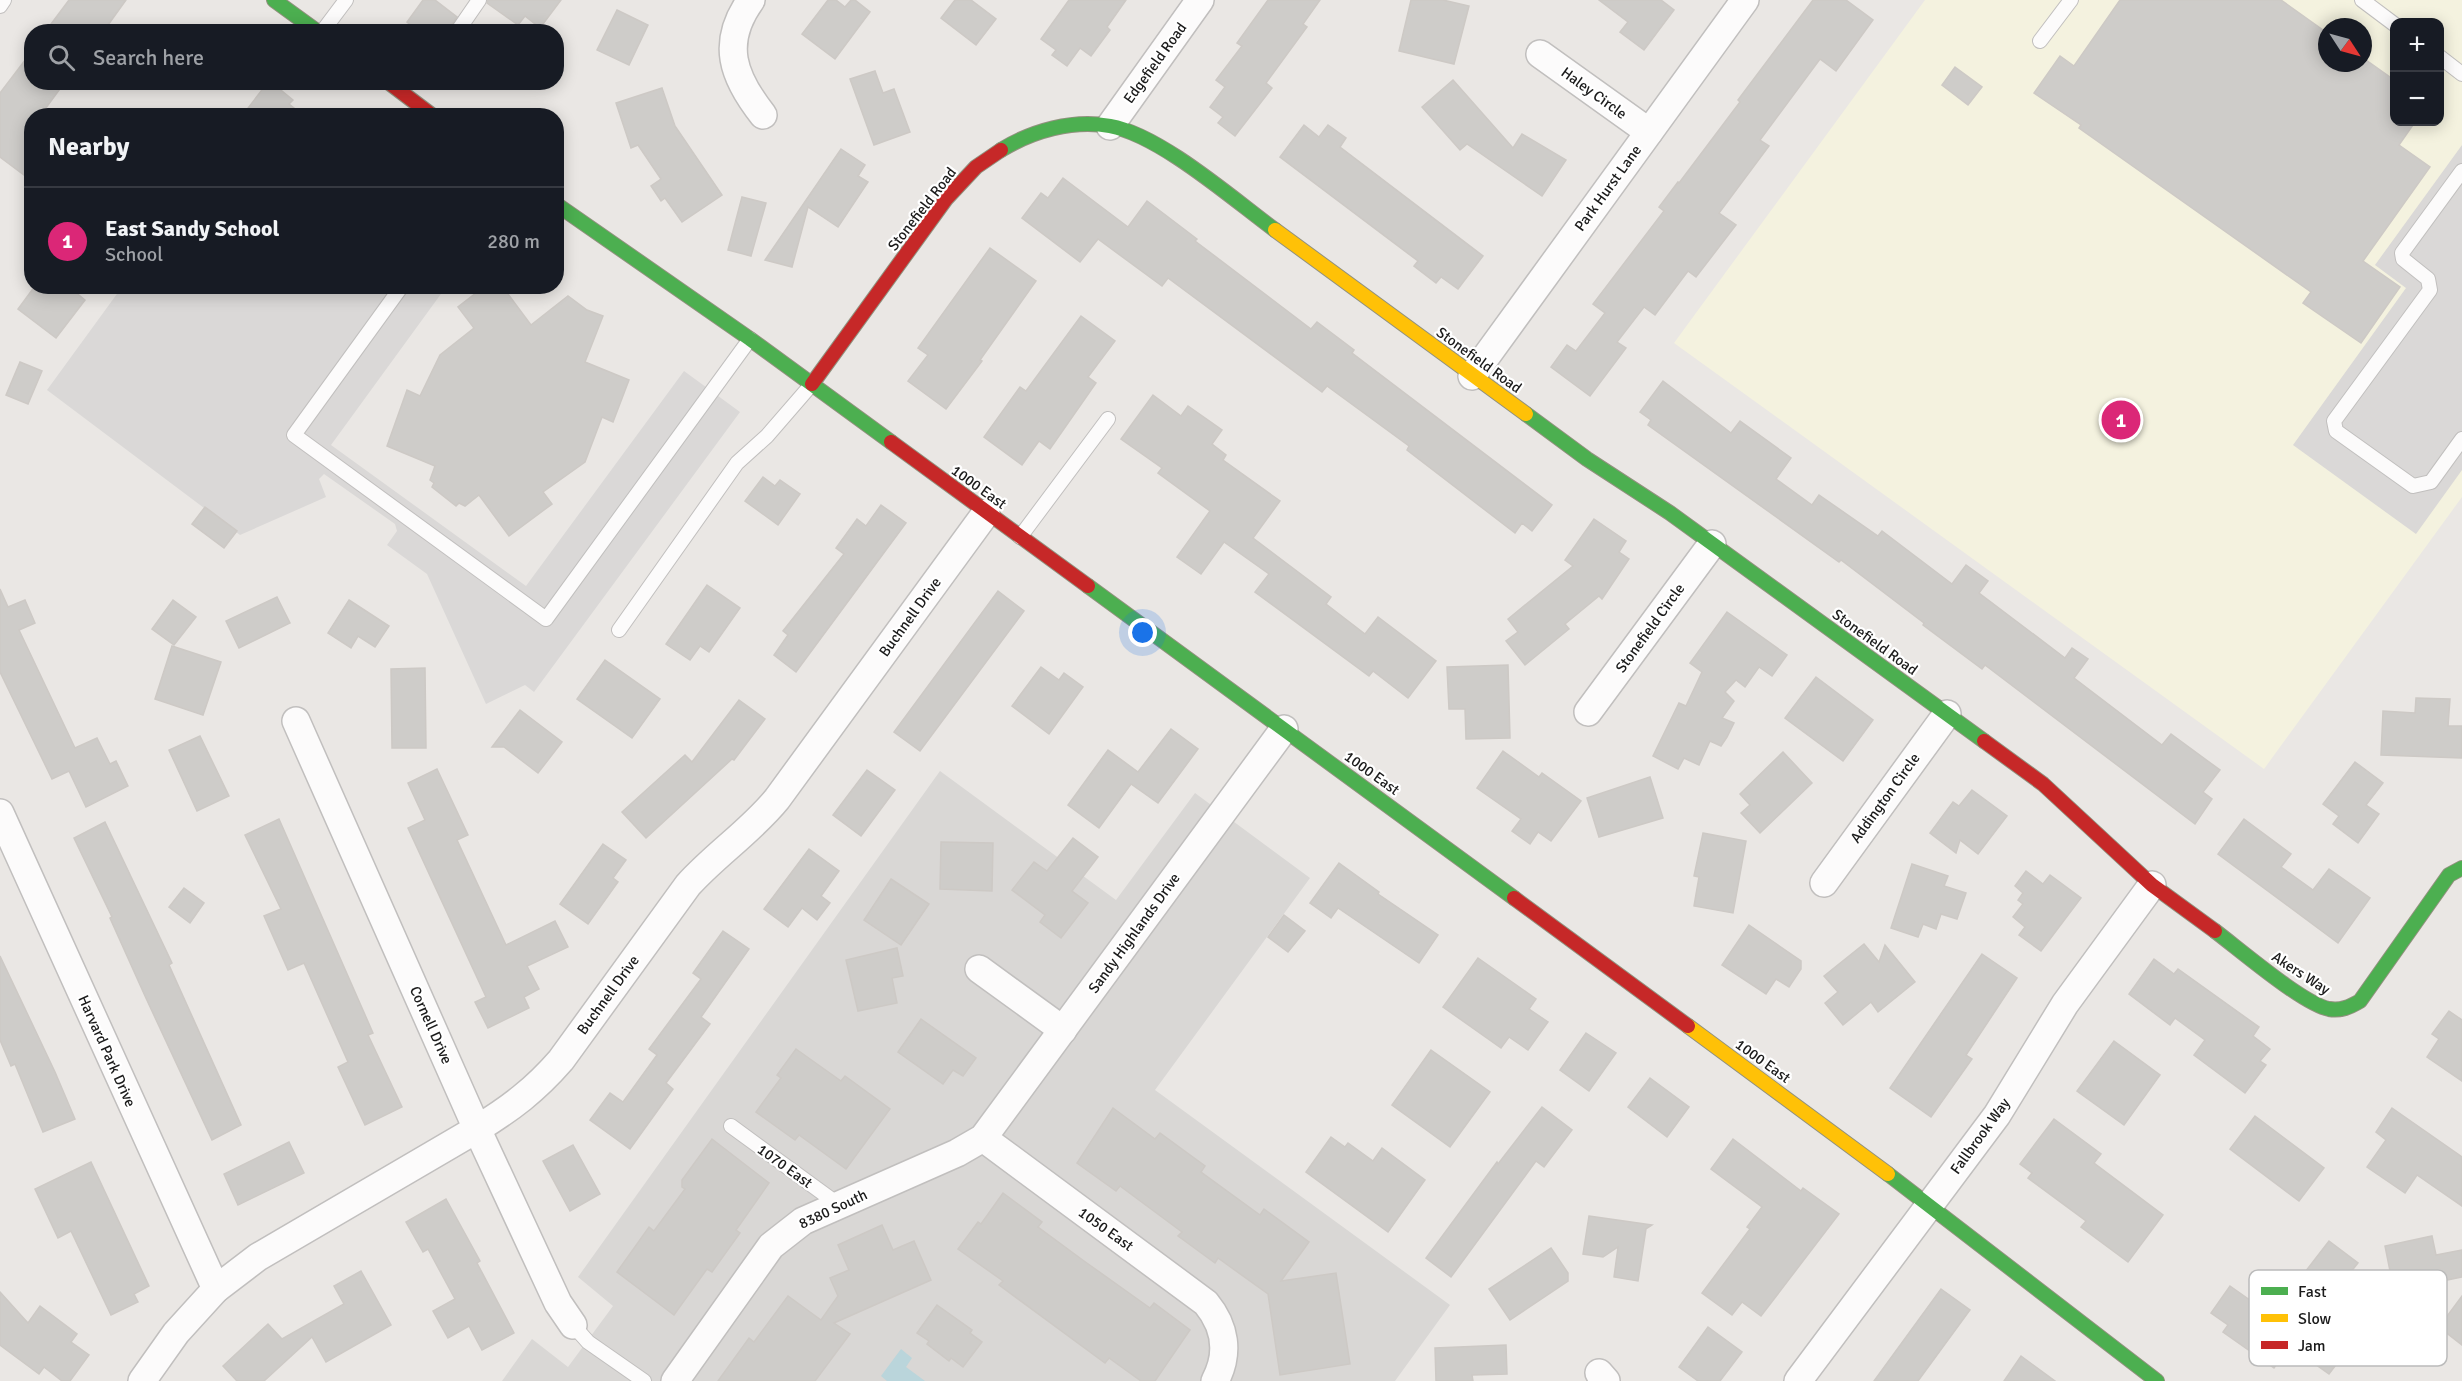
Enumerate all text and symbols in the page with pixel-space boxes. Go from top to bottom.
north arrow [2318,18,2372,72]
map controls [2390,18,2444,126]
button: + [2390,18,2444,72]
street label: Edgefield Road [1120,19,1190,107]
search box [24,24,564,90]
icon: search [45,41,78,74]
text: Search here [93,44,204,71]
street label: Haley Circle [1558,63,1630,123]
button: − [2390,72,2444,126]
text: Nearby [48,131,129,163]
street label: Park Hurst Lane [1571,141,1645,235]
street label: Stonefield Road [884,164,960,254]
text: East Sandy School [105,215,279,242]
text: 1 [62,229,73,254]
text: 280 m [487,229,540,254]
text: School [105,242,163,267]
street label: Stonefield Road [1433,323,1525,397]
pin: 1 [2102,398,2140,442]
street label: 1000 East [948,461,1010,513]
street label: Buchnell Drive [875,574,945,660]
street label: Stonefield Circle [1612,580,1688,676]
street label: Stonefield Road [1829,605,1921,679]
your location [1128,618,1157,647]
street label: 1000 East [1341,747,1403,799]
street label: Addington Circle [1846,750,1924,846]
street label: Sandy Highlands Drive [1084,869,1184,997]
street label: Akers Way [2268,948,2334,998]
street label: Buchnell Drive [573,952,643,1038]
street label: Cornell Drive [406,983,456,1067]
street label: Harvard Park Drive [74,992,140,1110]
street label: 1000 East [1732,1035,1794,1087]
street label: Fallbrook Way [1946,1094,2014,1178]
street label: 1070 East [754,1140,816,1192]
street label: 8380 South [796,1185,870,1233]
street label: 1050 East [1075,1203,1137,1255]
legend [2249,1270,2447,1366]
text: Fast [2298,1282,2327,1302]
text: Slow [2298,1309,2332,1329]
text: Jam [2298,1336,2326,1356]

